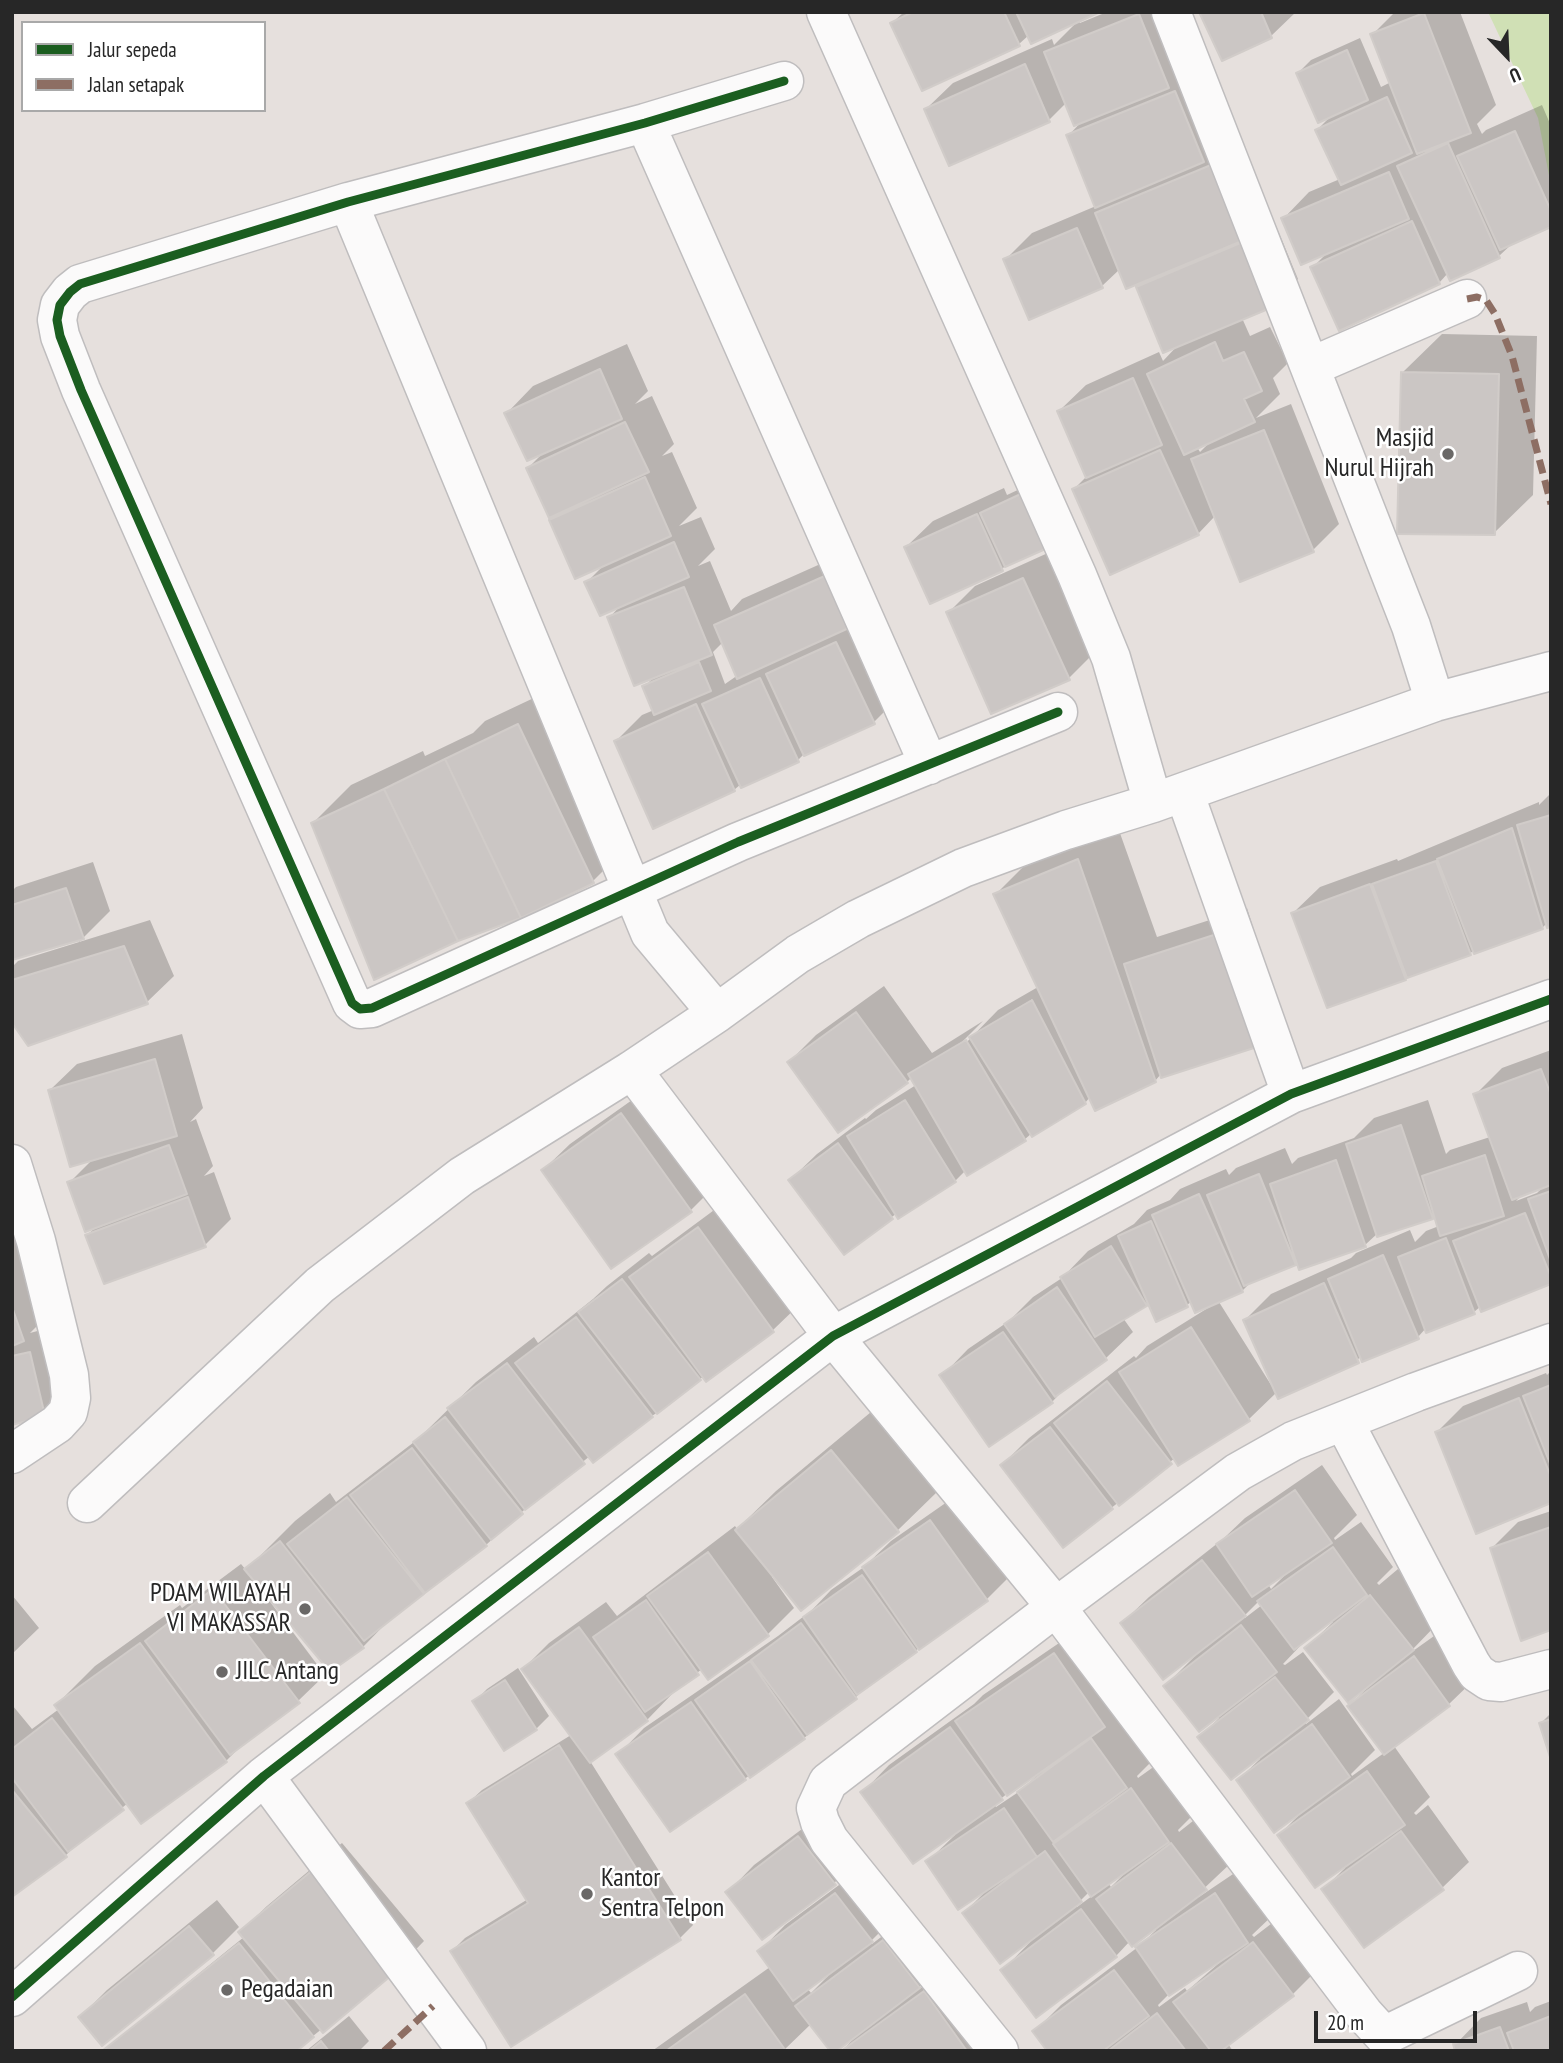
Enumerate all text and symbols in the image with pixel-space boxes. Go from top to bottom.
legend [21,21,266,112]
north arrow [1472,21,1542,91]
text: Jalur sepeda [88,36,177,63]
text: U [1506,62,1524,88]
text: Jalan setapak [88,71,184,98]
place label: Masjid Nurul Hijrah [1325,423,1434,485]
marker: Masjid Nurul Hijrah [1440,446,1456,462]
place label: PDAM WILAYAH VI MAKASSAR [150,1578,291,1640]
marker: PDAM WILAYAH VI MAKASSAR [297,1601,313,1617]
place label: JILC Antang [236,1656,339,1688]
marker: JILC Antang [214,1664,230,1680]
place label: Kantor Sentra Telpon [601,1863,724,1924]
marker: Kantor Sentra Telpon [579,1886,595,1902]
place label: Pegadaian [241,1974,333,2006]
marker: Pegadaian [219,1982,235,1998]
scale bar [1318,1996,1481,2040]
text: 20 m [1327,2009,1364,2036]

